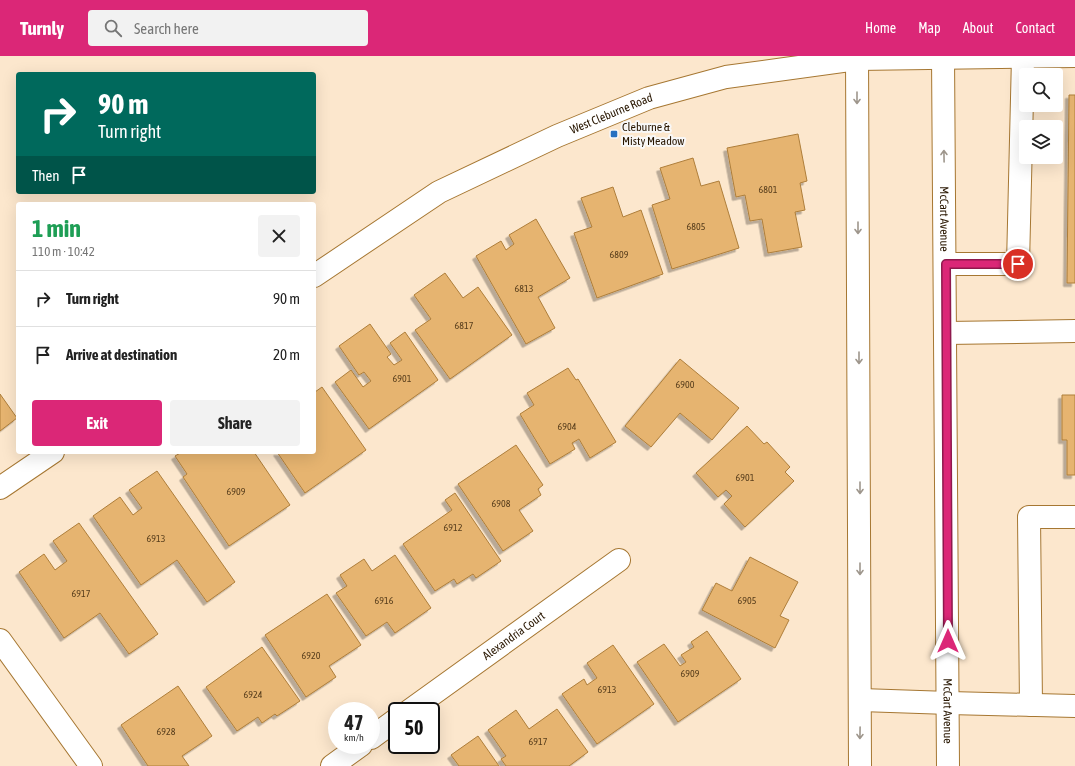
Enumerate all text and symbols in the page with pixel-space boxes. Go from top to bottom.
search box [88,10,368,46]
text: Turnly [20,17,64,39]
icon: search [102,17,124,39]
text: Search here [134,20,199,37]
text: Home [865,20,896,36]
text: Map [918,20,941,36]
text: About [963,20,994,36]
text: Contact [1016,20,1055,36]
map controls [1019,68,1063,164]
button: search [1019,68,1063,112]
icon: right [32,88,84,140]
text: 90 m [98,88,148,120]
street label: West Cleburne Road [568,90,654,137]
one-way arrow [853,91,861,104]
place label: Cleburne & Misty Meadow [622,120,685,148]
button: layers [1019,120,1063,164]
text: Turn right [98,121,161,142]
marker: Cleburne & Misty Meadow [609,129,619,139]
one-way arrow [940,150,948,163]
icon: arrive [68,164,90,186]
text: Then [32,167,60,184]
house number: 6801 [759,184,778,195]
street label: McCart Avenue [937,186,951,252]
text: 1 min [32,215,81,242]
button: close [258,215,300,257]
house number: 6805 [687,221,706,232]
one-way arrow [854,221,862,234]
text: 110 m · 10:42 [32,244,95,259]
pin [1001,247,1035,281]
house number: 6809 [610,249,629,260]
icon: arrive [1007,253,1029,275]
house number: 6813 [515,283,534,294]
icon: right [32,288,54,310]
text: Turn right [66,290,119,307]
text: 90 m [273,290,300,307]
house number: 6817 [455,320,474,331]
icon: arrive [32,344,54,366]
text: Arrive at destination [66,346,177,363]
text: 20 m [273,346,300,363]
one-way arrow [855,351,863,364]
house number: 6901 [393,373,412,384]
house number: 6900 [676,379,695,390]
button: Exit [32,400,162,446]
button: Share [170,400,300,446]
house number: 6904 [558,421,577,432]
house number: 6901 [736,472,755,483]
one-way arrow [856,481,864,494]
house number: 6909 [227,486,246,497]
house number: 6908 [492,498,511,509]
house number: 6912 [444,522,463,533]
house number: 6913 [147,533,166,544]
one-way arrow [856,562,864,575]
house number: 6917 [72,588,91,599]
house number: 6916 [375,595,394,606]
house number: 6905 [738,595,757,606]
street label: Alexandria Court [480,608,548,663]
position arrow [927,620,969,662]
house number: 6920 [302,650,321,661]
house number: 6909 [681,668,700,679]
street label: McCart Avenue [940,678,955,744]
house number: 6913 [598,684,617,695]
house number: 6924 [244,689,263,700]
speed limit sign: 50 [388,702,440,754]
text: 47 [345,711,363,734]
house number: 6928 [157,726,176,737]
one-way arrow [857,726,864,739]
text: km/h [344,732,364,743]
house number: 6917 [529,736,548,747]

